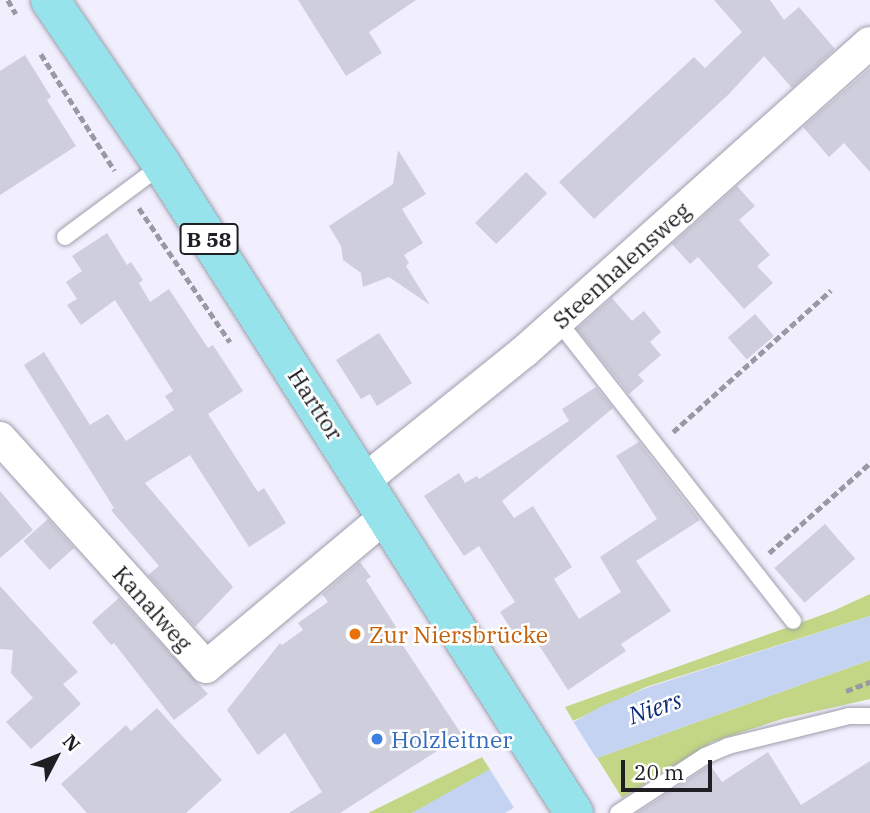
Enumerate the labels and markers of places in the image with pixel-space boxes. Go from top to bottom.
place label: Zur Niersbrücke [369,620,548,648]
marker: Zur Niersbrücke [347,626,363,642]
place label: Holzleitner [391,725,512,753]
marker: Holzleitner [369,731,385,747]

